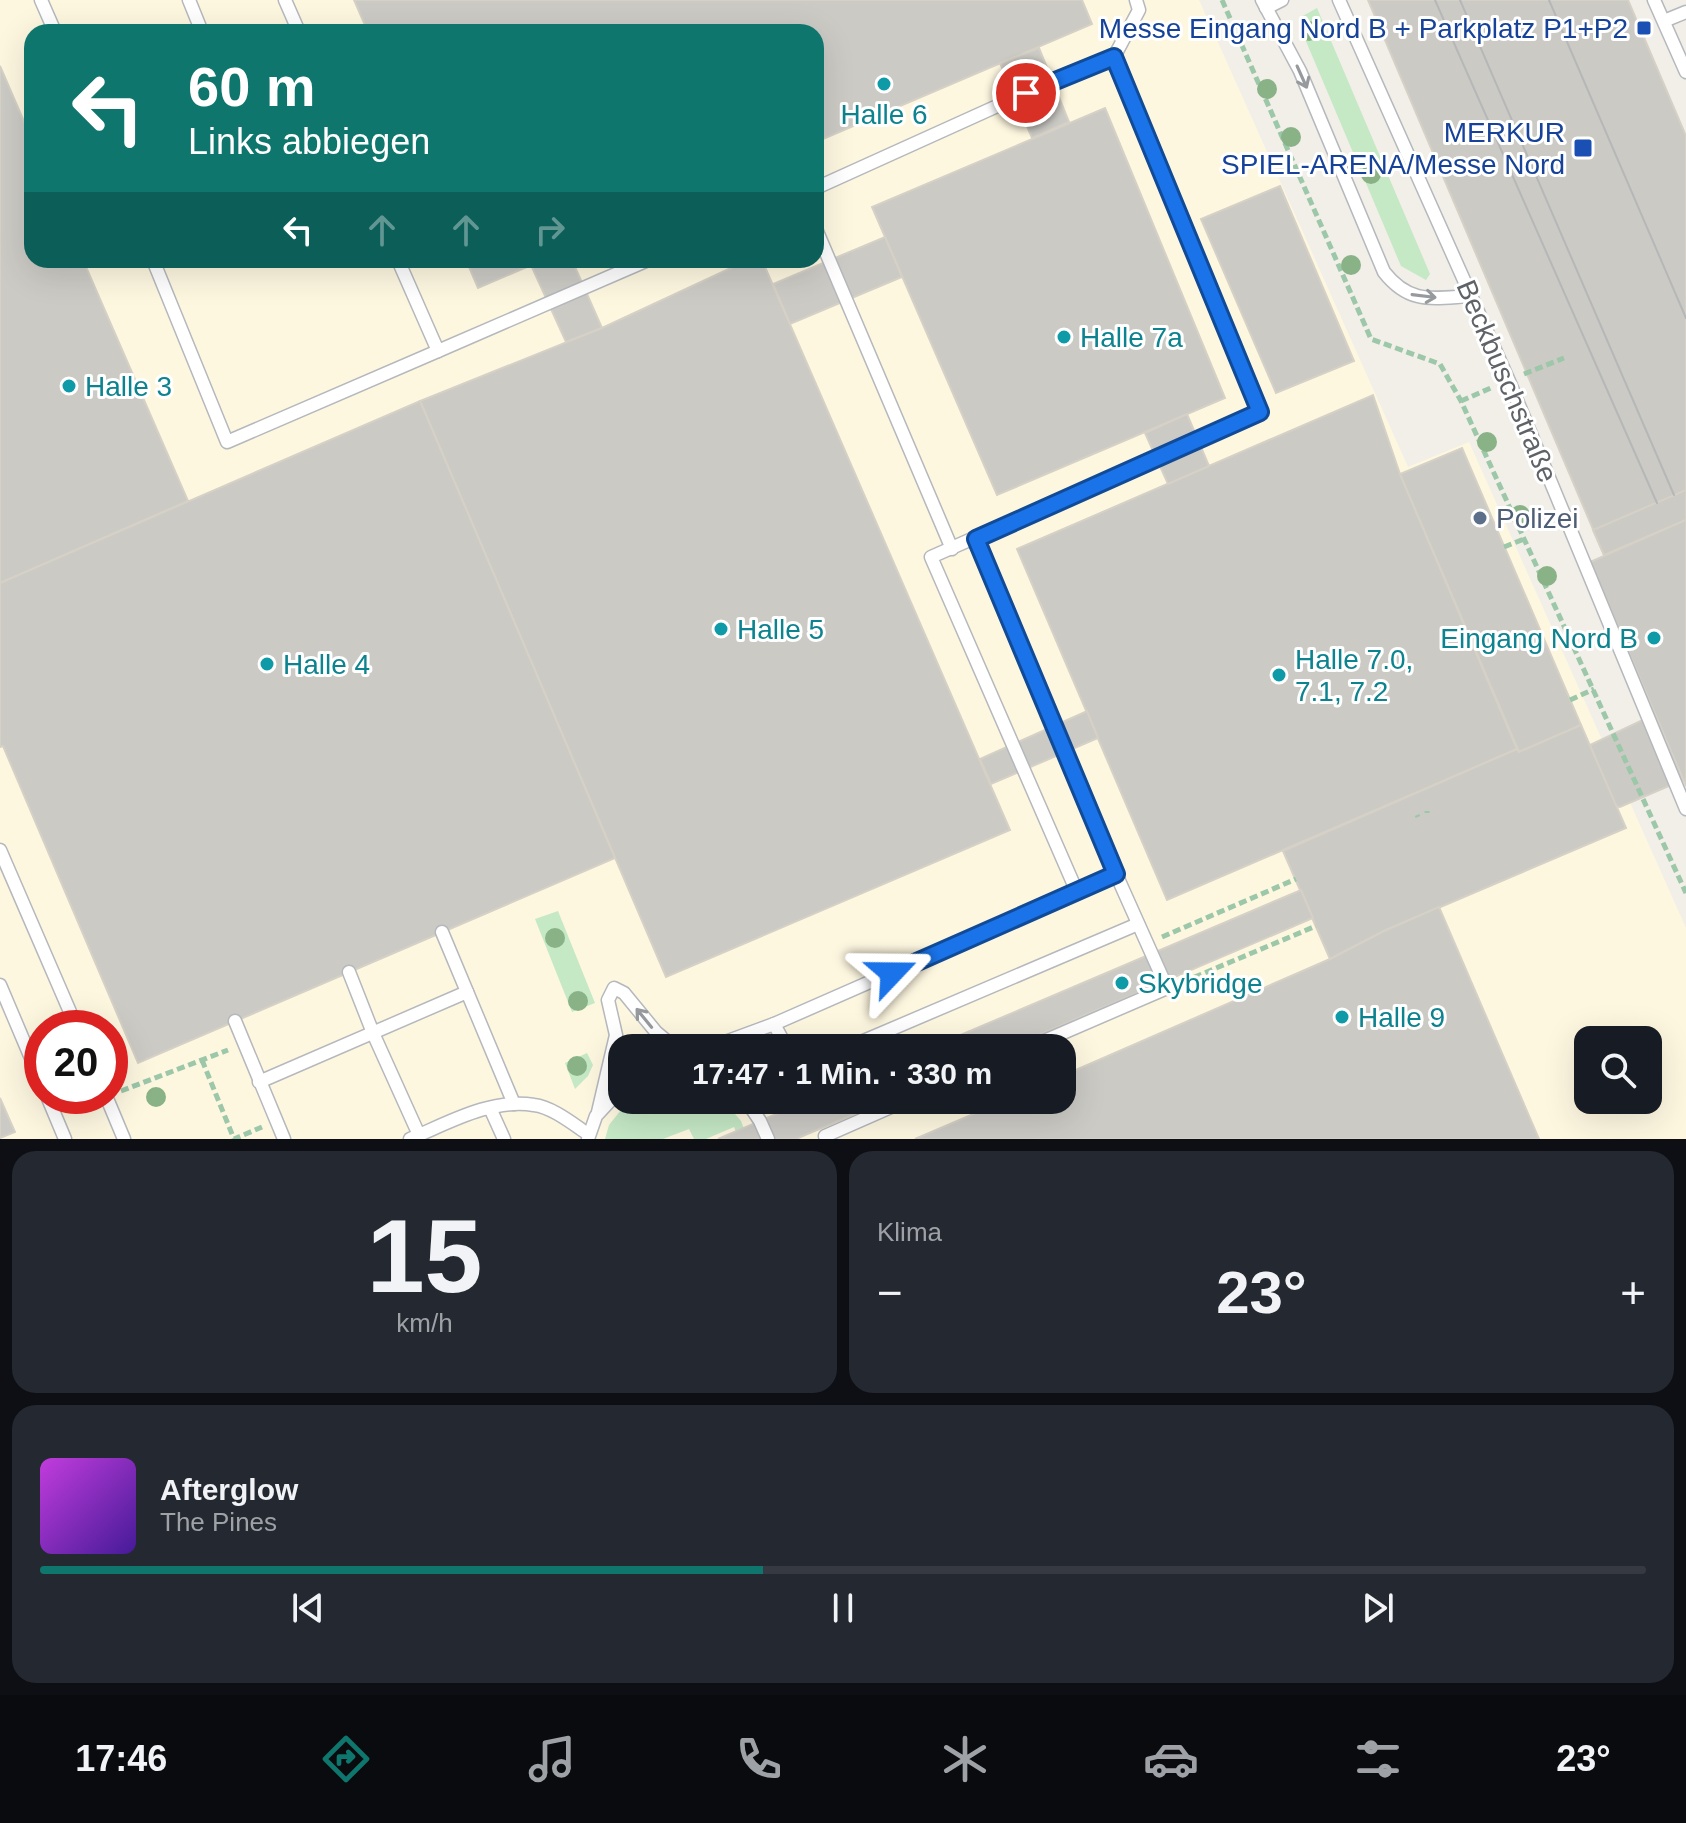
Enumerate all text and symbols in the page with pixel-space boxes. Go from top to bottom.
place label: Messe Eingang Nord B + Parkplatz P1+P2 [1099,13,1628,44]
marker: Messe Eingang Nord B + Parkplatz P1+P2 [1635,19,1653,37]
text: 60 m [188,55,316,118]
icon: left [56,56,160,160]
pin [992,59,1060,127]
one-way arrow [1295,65,1310,89]
icon: arrive [1004,71,1048,115]
marker: Halle 6 [875,75,893,93]
place label: Halle 6 [840,99,928,130]
place label: MERKUR SPIEL-ARENA/Messe Nord [1221,117,1565,180]
text: Links abbiegen [188,121,430,162]
marker: MERKUR SPIEL-ARENA/Messe Nord [1572,137,1594,159]
icon: left [276,208,320,252]
icon: ahead [360,208,404,252]
icon: ahead [444,208,488,252]
icon: right [528,208,572,252]
street label: Beckbuschstraße [1450,275,1564,487]
one-way arrow [1410,289,1436,304]
place label: Halle 7a [1080,322,1183,353]
marker: Halle 7a [1055,328,1073,346]
place label: Halle 3 [85,371,172,402]
marker: Halle 3 [60,377,78,395]
place label: Polizei [1496,503,1578,534]
marker: Polizei [1471,509,1489,527]
place label: Halle 5 [737,614,824,645]
marker: Halle 5 [712,620,730,638]
place label: Eingang Nord B [1440,623,1638,654]
marker: Eingang Nord B [1645,629,1663,647]
place label: Halle 7.0, 7.1, 7.2 [1295,644,1413,707]
place label: Halle 4 [283,649,370,680]
marker: Halle 4 [258,655,276,673]
marker: Halle 7.0, 7.1, 7.2 [1270,666,1288,684]
position arrow [850,931,934,1015]
place label: Skybridge [1138,968,1263,999]
marker: Skybridge [1113,974,1131,992]
place label: Halle 9 [1358,1002,1445,1033]
one-way arrow [635,1008,653,1029]
marker: Halle 9 [1333,1008,1351,1026]
speed limit sign: 20 [24,1010,128,1114]
map controls [1574,1026,1662,1114]
button: search [1574,1026,1662,1114]
text: 17:47 · 1 Min. · 330 m [692,1057,992,1090]
text: 15 [367,1198,482,1314]
text: Klima [877,1217,942,1247]
text: 23° [1216,1259,1307,1326]
text: − [877,1268,903,1317]
text: + [1620,1268,1646,1317]
text: km/h [396,1308,453,1338]
text: Afterglow [160,1473,298,1506]
text: The Pines [160,1507,277,1537]
icon: previous [286,1586,330,1630]
icon: pause [821,1586,865,1630]
icon: next [1356,1586,1400,1630]
icon: directions [318,1731,374,1787]
icon: music [524,1731,580,1787]
icon: phone [731,1731,787,1787]
icon: climate [937,1731,993,1787]
icon: car [1143,1731,1199,1787]
icon: filters [1350,1731,1406,1787]
text: 17:46 [75,1738,167,1779]
text: 23° [1556,1738,1611,1779]

